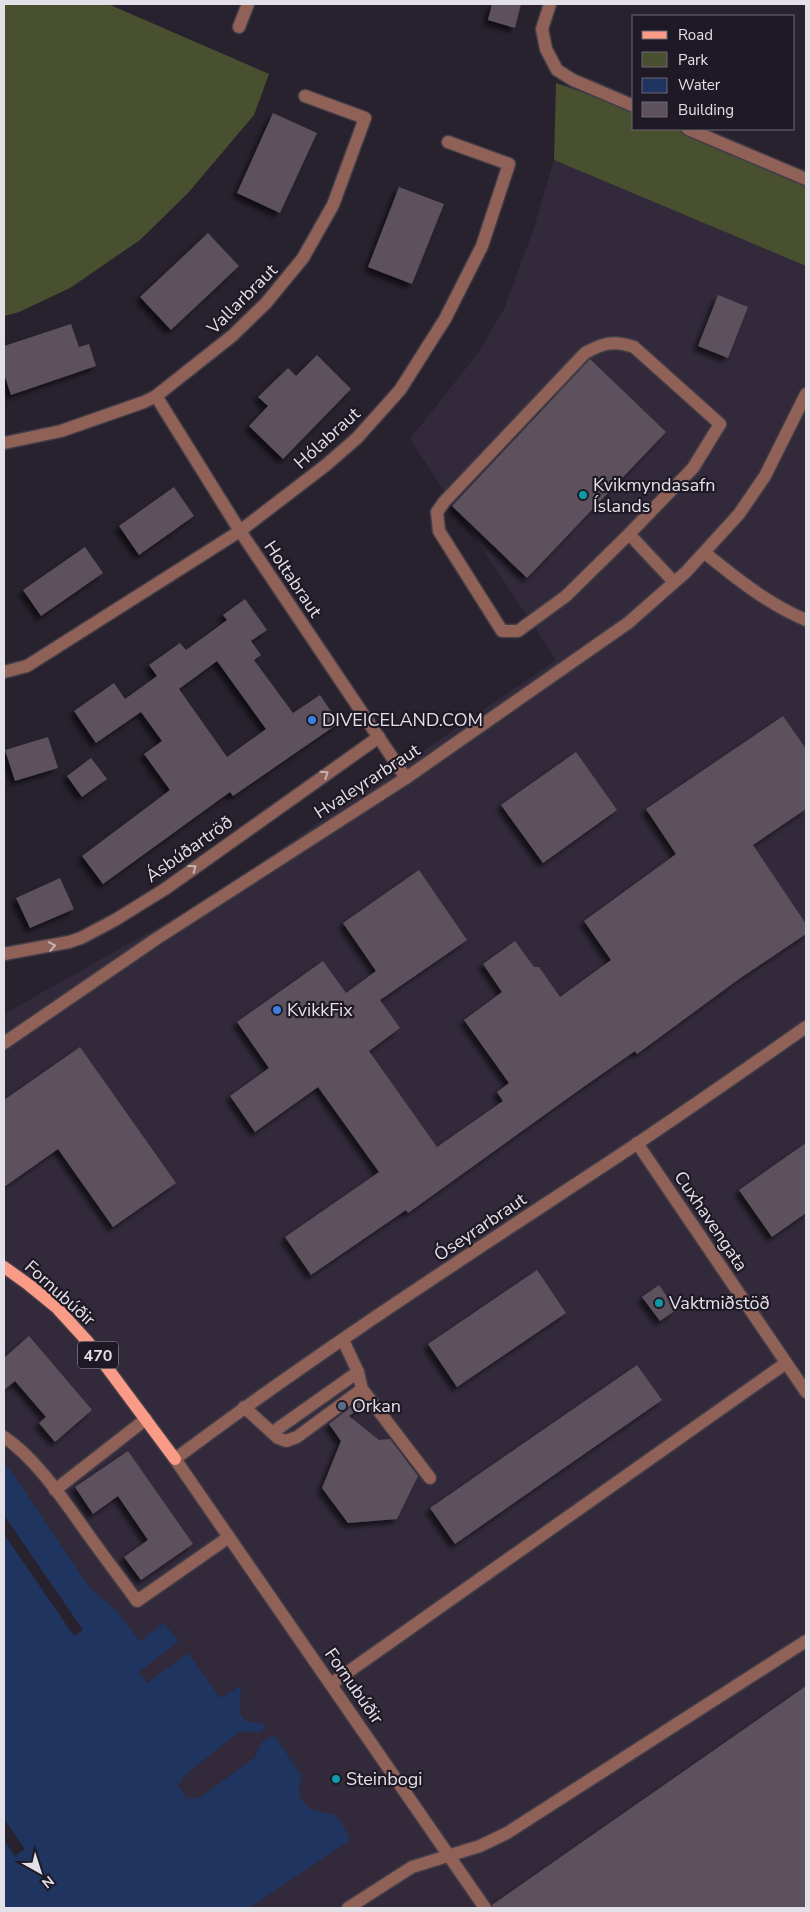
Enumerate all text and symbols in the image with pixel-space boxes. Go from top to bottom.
legend [632,15,795,130]
text: Road [678,25,713,45]
text: Park [678,50,708,70]
text: Water [678,75,721,95]
text: Building [678,100,734,120]
street label: Vallarbraut [201,258,283,340]
street label: Hólabraut [289,401,366,474]
place label: Kvikmyndasafn Íslands [593,473,715,518]
marker: Kvikmyndasafn Íslands [577,489,589,501]
street label: Holtabraut [259,536,328,623]
place label: DIVEICELAND.COM [322,708,483,732]
marker: DIVEICELAND.COM [306,714,318,726]
street label: Hvaleyrarbraut [310,737,425,824]
one-way arrow [319,771,329,780]
street label: Ásbúðartröð [141,810,237,888]
one-way arrow [187,865,197,874]
one-way arrow [47,942,56,952]
place label: KvikkFix [287,998,353,1022]
marker: KvikkFix [271,1004,283,1016]
street label: Cuxhavengata [669,1166,753,1276]
street label: Óseyrarbraut [429,1187,531,1267]
street label: Fornubúðir [19,1255,101,1332]
place label: Vaktmiðstöð [668,1291,769,1315]
marker: Vaktmiðstöð [653,1297,665,1309]
road number: 470 [78,1342,118,1368]
place label: Orkan [352,1394,401,1418]
marker: Orkan [336,1400,348,1412]
street label: Fornubúðir [319,1643,389,1729]
place label: Steinbogi [346,1767,422,1791]
marker: Steinbogi [330,1773,342,1785]
north arrow [15,1847,65,1897]
text: N [38,1871,58,1892]

